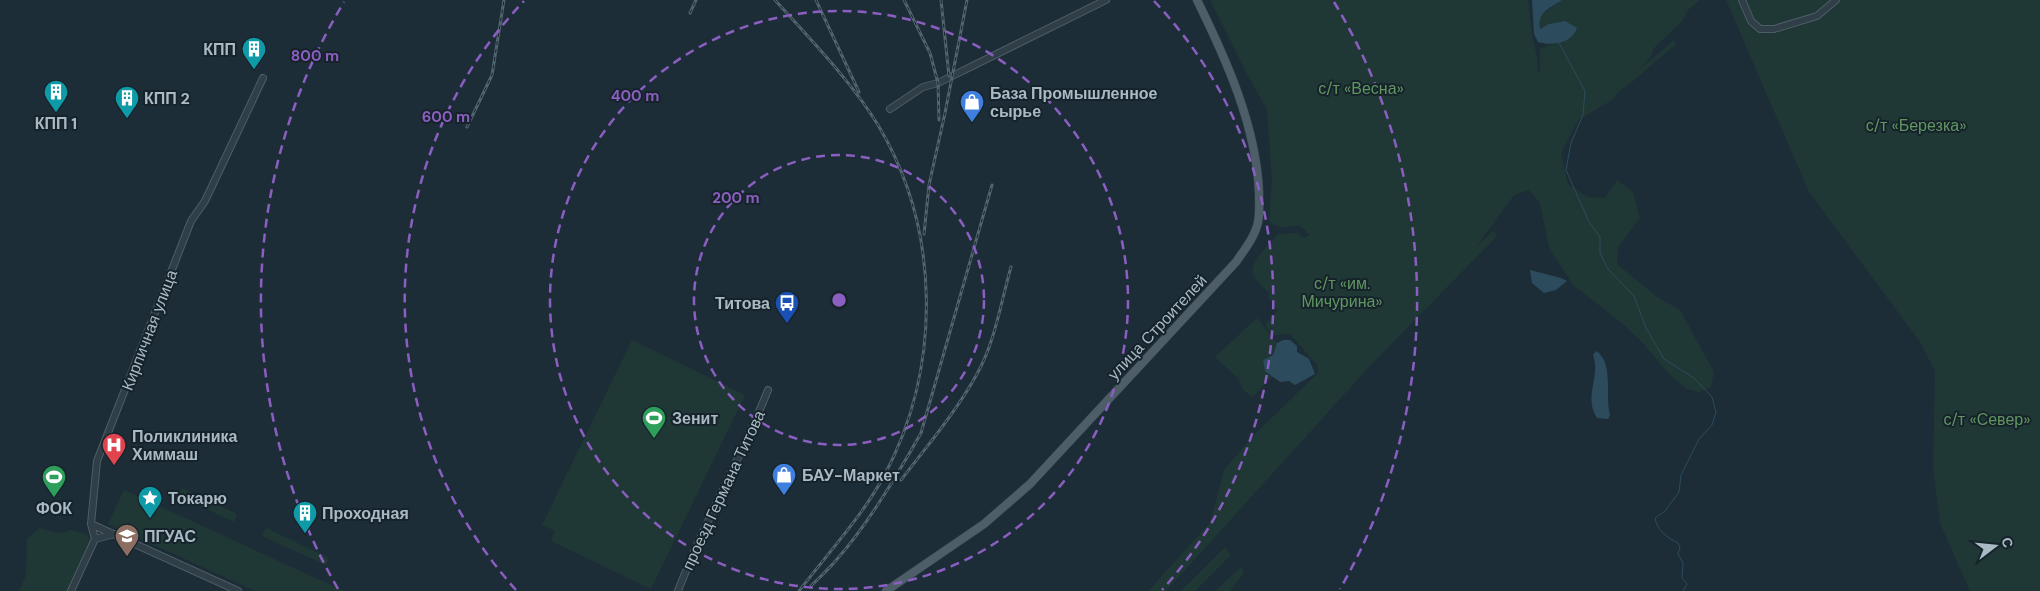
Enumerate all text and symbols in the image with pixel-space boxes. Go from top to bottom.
building icon: КПП [241,36,267,70]
place label: КПП [203,39,236,60]
text: 800 m [291,46,339,66]
park label: с/т «Весна» [1318,78,1404,99]
building icon: КПП 1 [43,79,69,113]
place label: База Промышленное сырье [990,83,1158,122]
building icon: КПП 2 [114,85,140,119]
text: 400 m [611,86,659,106]
place label: КПП 2 [144,88,190,109]
shop icon: База Промышленное сырье [959,89,985,123]
text: 600 m [422,107,470,127]
place label: КПП 1 [35,113,77,134]
park label: с/т «Березка» [1866,115,1966,136]
text: 200 m [712,188,760,208]
street label: Кирпичная улица [117,267,182,394]
street label: улица Строителей [1103,270,1212,384]
park label: с/т «им. Мичурина» [1301,273,1383,312]
bus stop icon: Титова [774,290,800,324]
centre of rings [830,291,848,309]
place label: Титова [715,293,770,314]
sports icon: Зенит [641,405,667,439]
street label: проезд Германа Титова [677,407,770,574]
place label: Зенит [672,408,718,429]
park label: с/т «Север» [1944,409,2030,430]
place label: Поликлиника Химмаш [132,426,238,465]
hospital icon: Поликлиника Химмаш [101,432,127,466]
shop icon: БАУ-Маркет [771,462,797,496]
sports icon: ФОК [41,464,67,498]
place label: БАУ-Маркет [802,465,900,486]
place icon: Токарю [137,485,163,519]
place label: Токарю [168,488,227,509]
place label: ФОК [36,498,72,519]
building icon: Проходная [292,500,318,534]
place label: Проходная [322,503,409,524]
north arrow [1970,521,2020,571]
school or university icon: ПГУАС [114,523,140,557]
place label: ПГУАС [144,526,196,547]
text: С [1997,535,2018,550]

